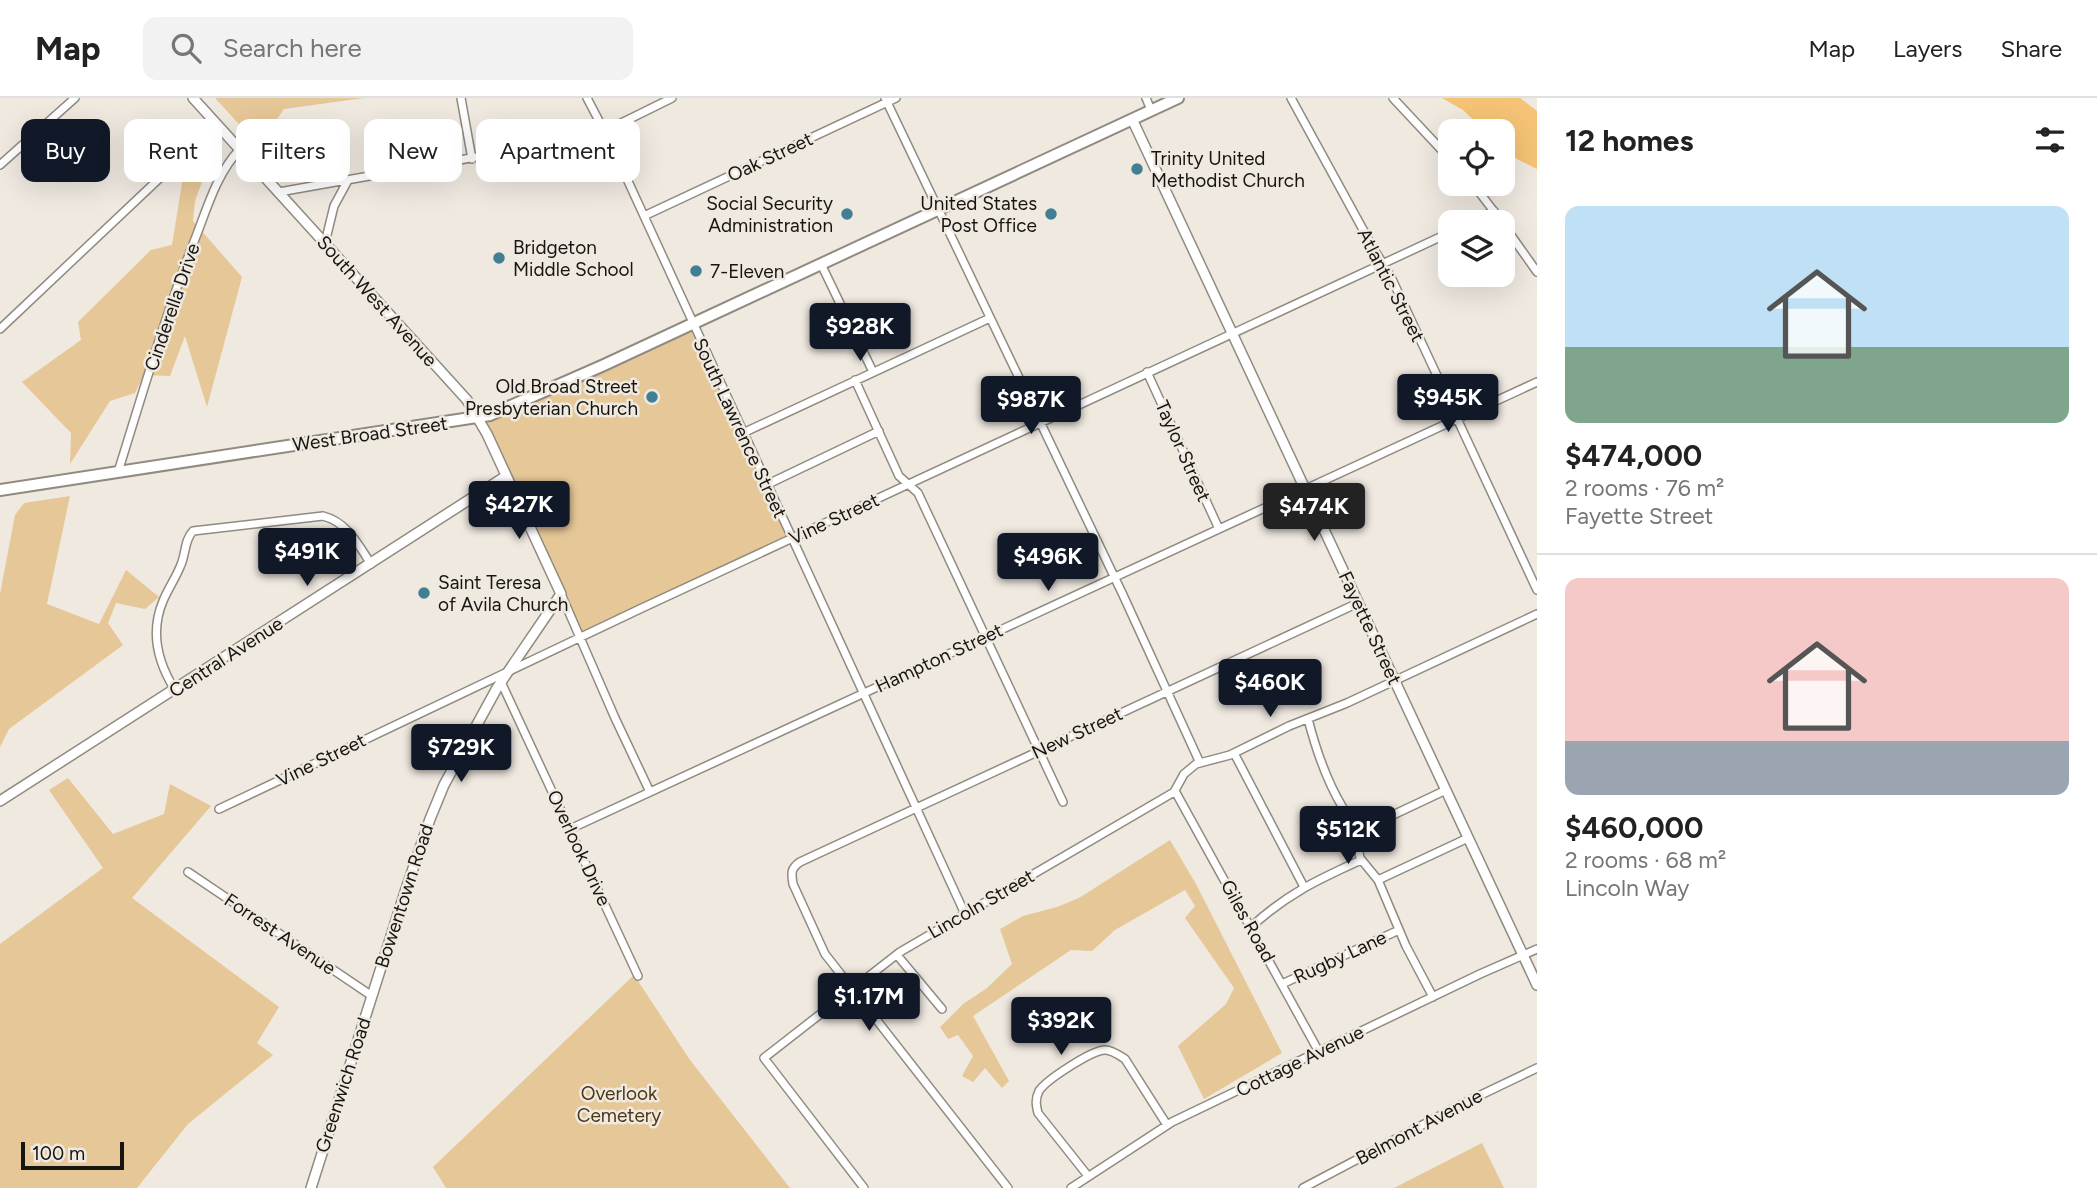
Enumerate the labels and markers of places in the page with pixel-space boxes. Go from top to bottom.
place label: Trinity United Methodist Church [1151,147,1305,192]
marker: Trinity United Methodist Church [1129,161,1145,177]
place label: Social Security Administration [706,192,833,237]
place label: United States Post Office [920,192,1037,237]
marker: Social Security Administration [839,206,855,222]
marker: United States Post Office [1043,206,1059,222]
place label: Bridgeton Middle School [513,236,634,281]
marker: Bridgeton Middle School [491,250,507,266]
place label: 7-Eleven [710,260,784,283]
marker: 7-Eleven [688,263,704,279]
pin: $928K [811,303,909,363]
pin: $945K [1399,374,1497,434]
place label: Old Broad Street Presbyterian Church [465,375,638,420]
pin: $987K [982,376,1080,436]
marker: Old Broad Street Presbyterian Church [644,389,660,405]
pin: $427K [470,482,568,541]
pin: $474K [1265,484,1363,543]
pin: $491K [258,528,356,588]
pin: $496K [999,533,1097,593]
place label: Saint Teresa of Avila Church [438,571,568,616]
marker: Saint Teresa of Avila Church [416,585,432,601]
pin: $460K [1221,660,1319,719]
pin: $729K [412,724,510,784]
pin: $512K [1299,806,1397,866]
pin: $1.17M [812,974,926,1033]
pin: $392K [1012,998,1110,1057]

